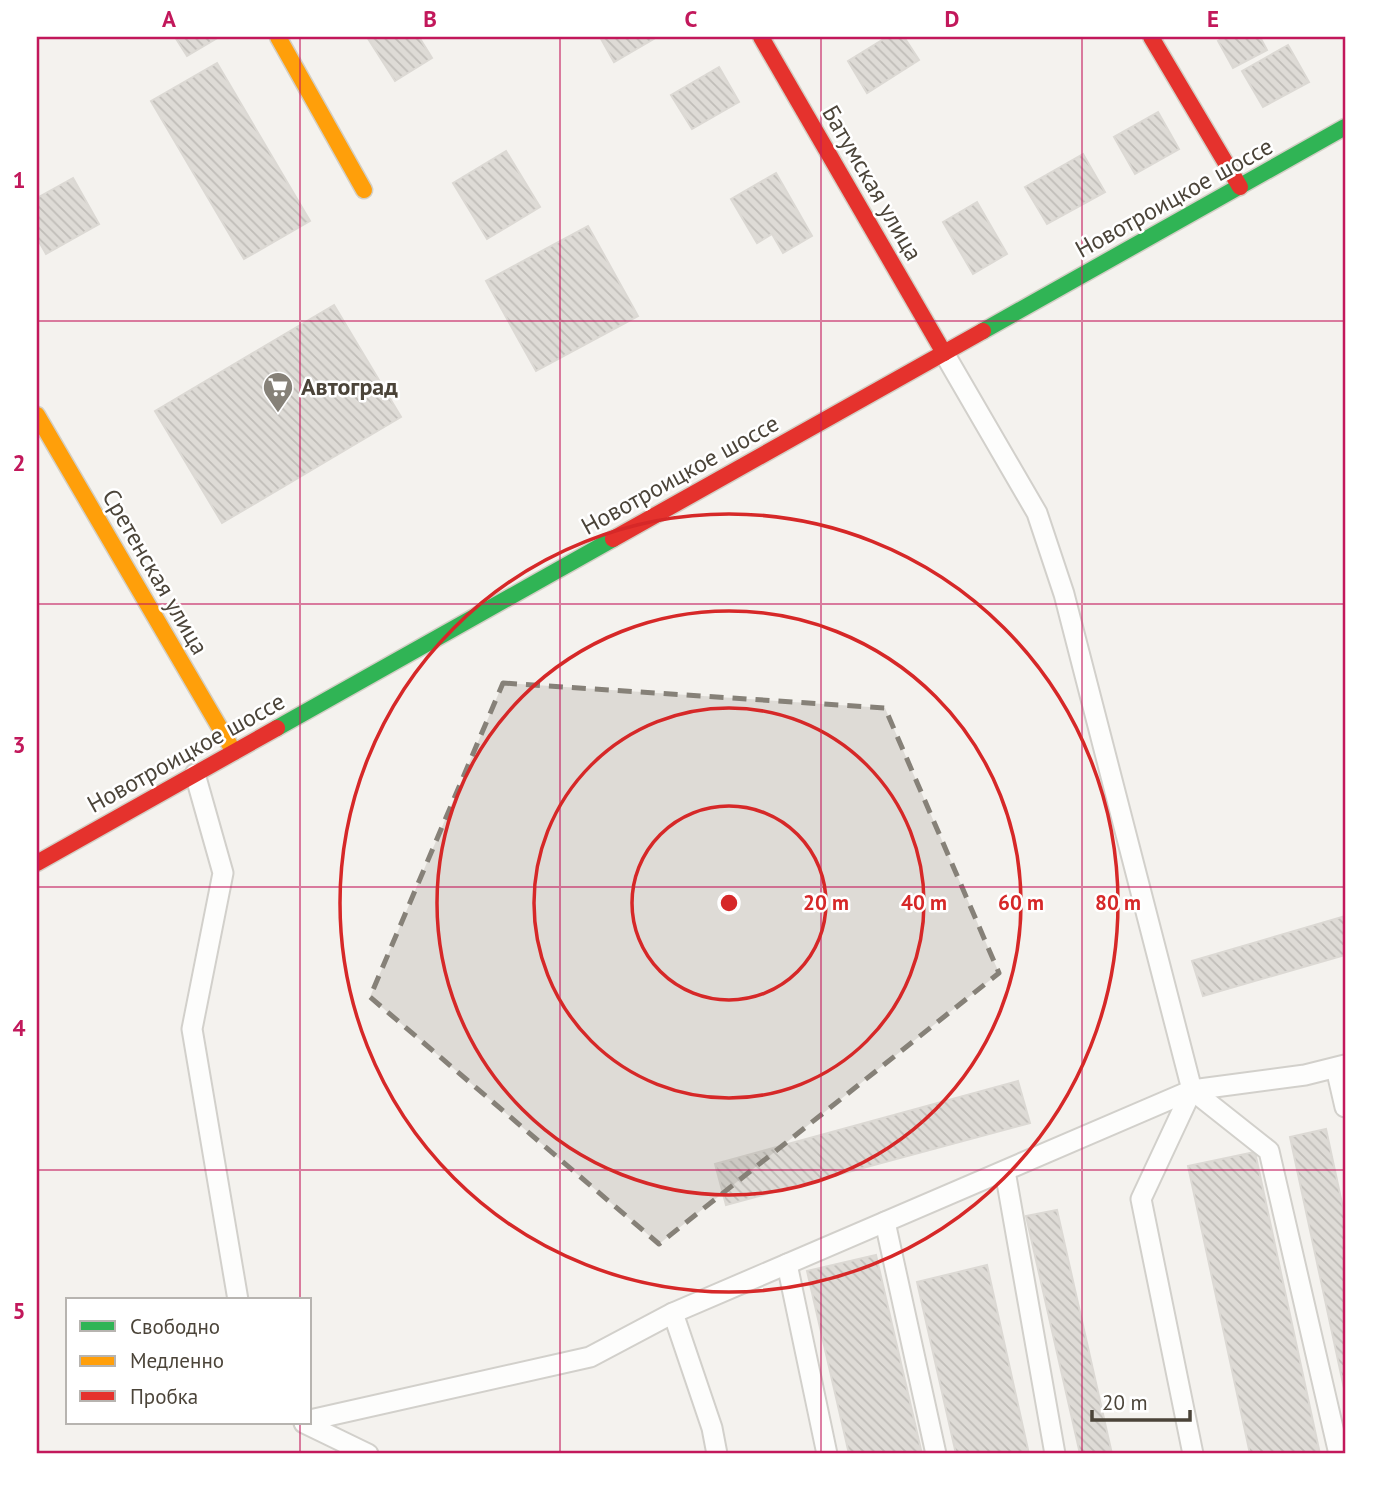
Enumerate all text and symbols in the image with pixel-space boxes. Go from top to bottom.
text: A [162,4,176,33]
text: B [423,4,437,33]
text: C [685,4,698,33]
text: D [945,4,959,33]
text: E [1207,4,1219,33]
street label: Батумская улица [815,99,929,266]
street label: Новотроицкое шоссе [1070,130,1278,265]
text: 1 [12,165,26,194]
supermarket icon: Автоград [261,370,295,414]
place label: Автоград [301,371,398,402]
street label: Новотроицкое шоссе [576,407,784,542]
text: 2 [12,448,26,477]
street label: Сретенская улица [95,483,215,660]
street label: Новотроицкое шоссе [82,685,290,820]
text: 3 [12,730,26,759]
text: 20 m [803,889,849,916]
text: 40 m [901,889,947,916]
text: 60 m [998,889,1044,916]
text: 80 m [1095,889,1141,916]
centre of rings [717,891,741,915]
text: 4 [12,1013,26,1042]
text: 5 [12,1296,26,1325]
legend [66,1298,312,1424]
text: Свободно [130,1313,220,1340]
text: Медленно [130,1347,224,1374]
scale bar [1092,1379,1190,1423]
text: Пробка [130,1383,198,1410]
text: 20 m [1102,1389,1148,1416]

